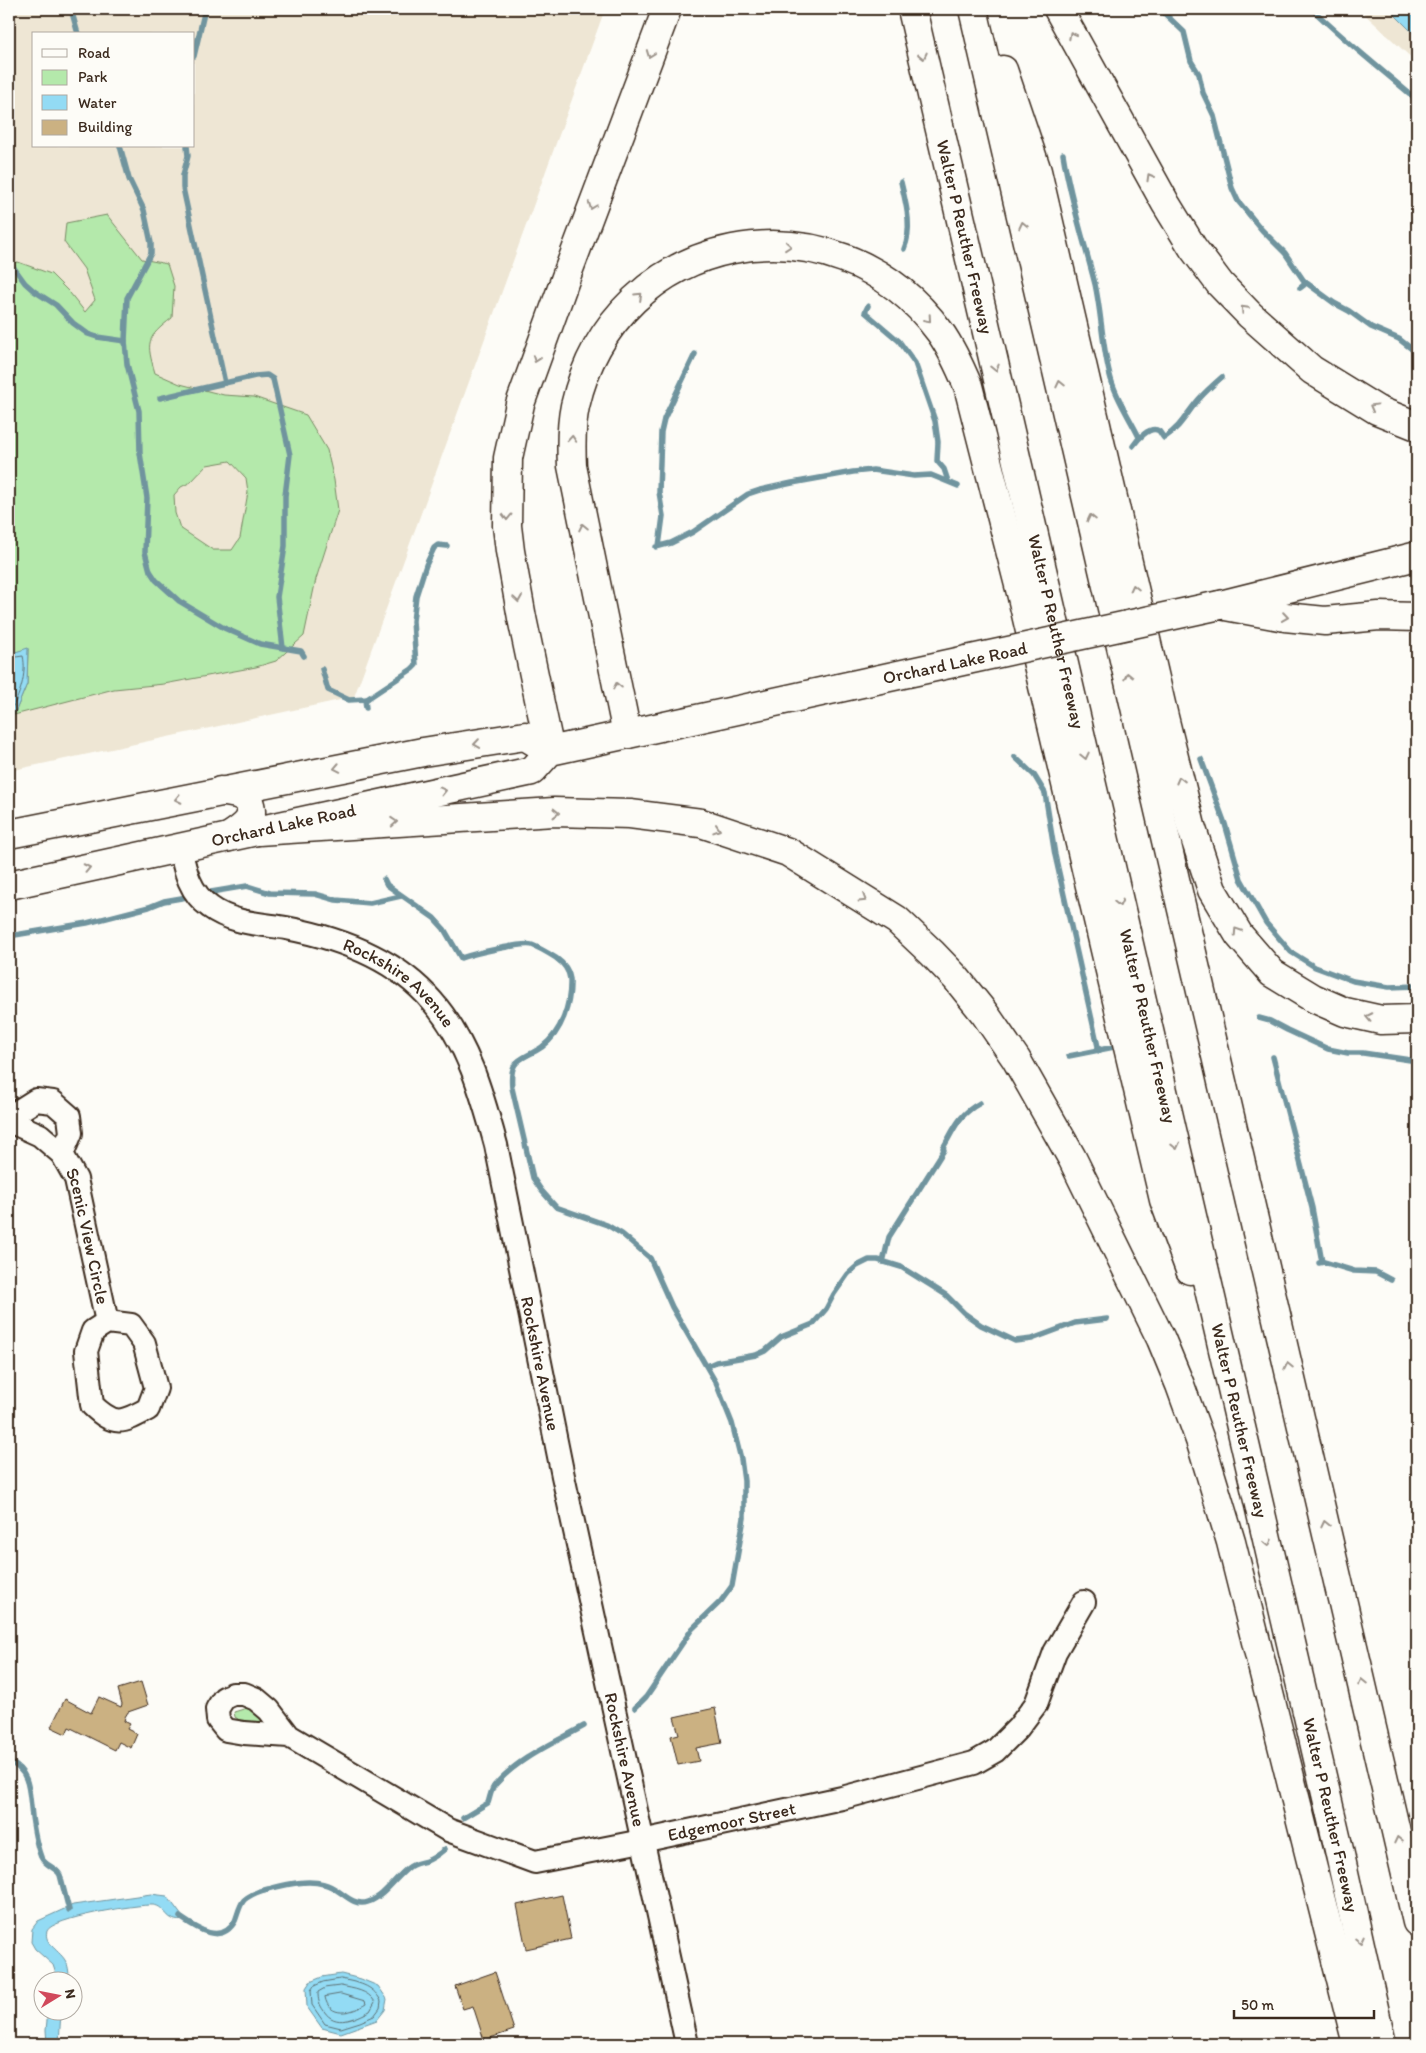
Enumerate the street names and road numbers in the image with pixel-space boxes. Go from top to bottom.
street label: Walter P Reuther Freeway [932,138,998,337]
street label: Walter P Reuther Freeway [1023,532,1090,731]
street label: Orchard Lake Road [881,637,1029,689]
street label: Orchard Lake Road [209,799,358,852]
street label: Walter P Reuther Freeway [1115,927,1181,1126]
street label: Rockshire Avenue [340,933,459,1031]
street label: Scenic View Circle [61,1164,114,1306]
street label: Rockshire Avenue [516,1294,565,1433]
street label: Walter P Reuther Freeway [1206,1321,1273,1520]
street label: Rockshire Avenue [600,1691,650,1829]
street label: Walter P Reuther Freeway [1298,1716,1364,1915]
street label: Edgemoor Street [666,1797,798,1846]

